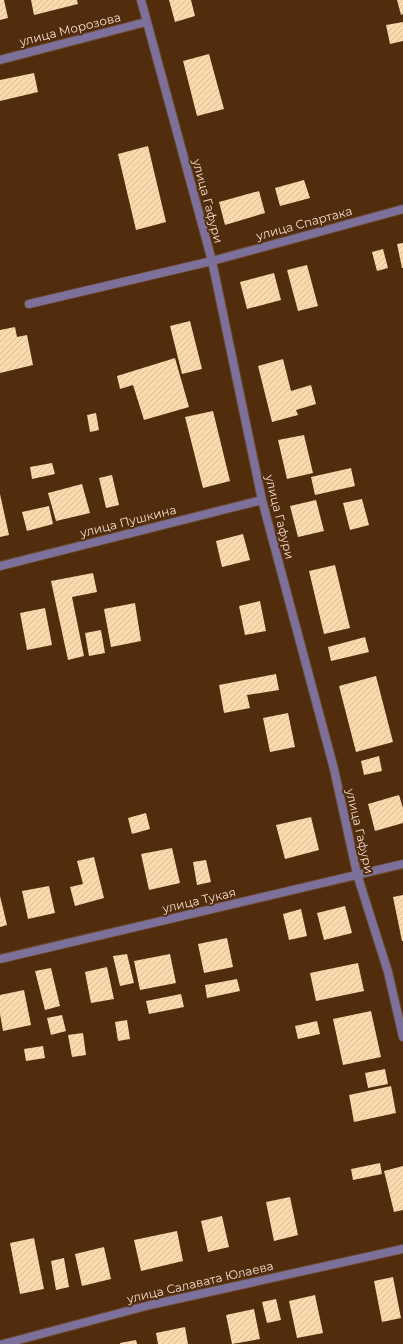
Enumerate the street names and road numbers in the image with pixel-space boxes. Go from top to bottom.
street label: улица Морозова [17,9,122,49]
street label: улица Гафури [189,156,226,245]
street label: улица Спартака [253,203,354,243]
street label: улица Гафури [262,472,298,561]
street label: улица Пушкина [77,502,178,540]
street label: улица Гафури [343,786,377,875]
street label: улица Тукая [160,884,237,916]
street label: улица Салавата Юлаева [124,1258,275,1306]

